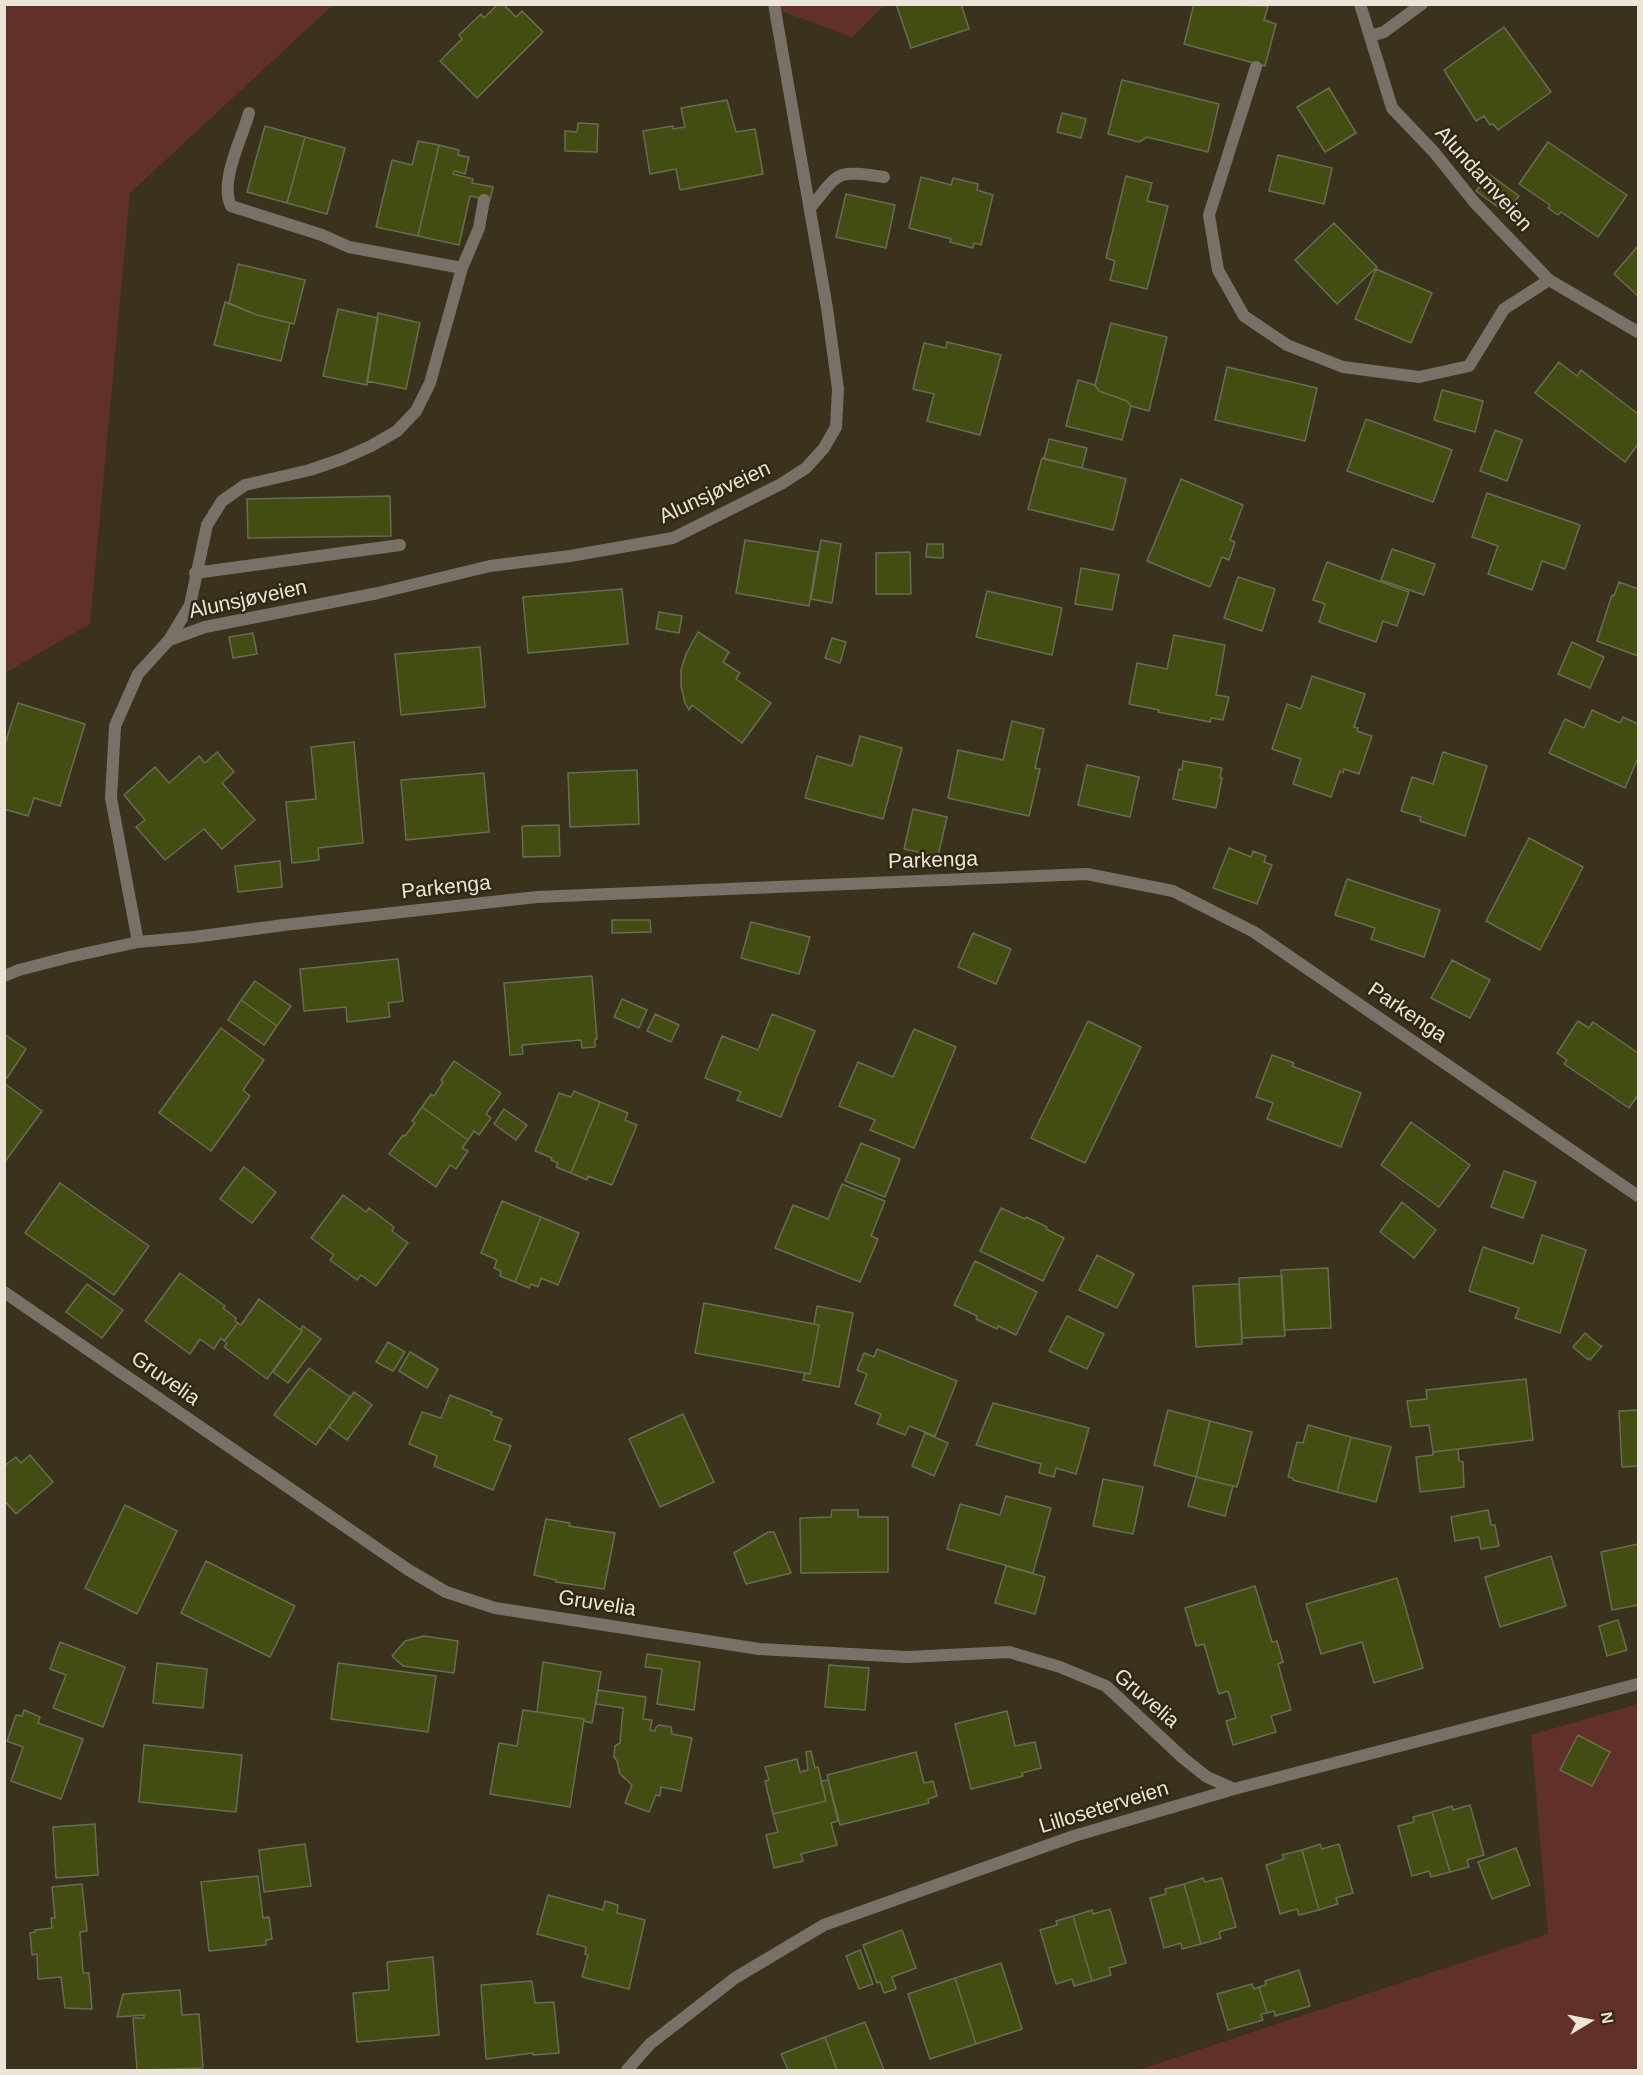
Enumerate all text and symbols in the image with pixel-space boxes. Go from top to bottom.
street label: Alundamveien [1429,121,1537,237]
street label: Alunsjøveien [655,456,775,530]
street label: Alunsjøveien [187,575,309,625]
street label: Parkenga [888,847,978,875]
street label: Parkenga [400,871,492,905]
street label: Parkenga [1363,977,1451,1049]
street label: Gruvelia [126,1346,204,1412]
street label: Gruvelia [556,1585,638,1623]
street label: Gruvelia [1108,1664,1184,1734]
street label: Lilloseterveien [1036,1776,1172,1840]
north arrow [1559,1991,1619,2051]
text: N [1598,2011,1617,2025]

